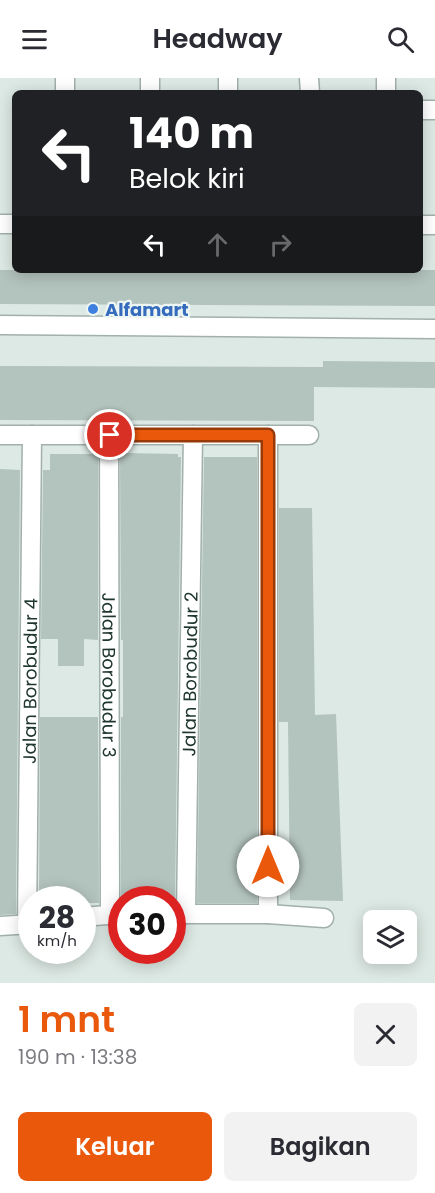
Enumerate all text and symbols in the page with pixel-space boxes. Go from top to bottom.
text: Headway [152,20,283,57]
icon: menu [18,23,51,56]
icon: search [384,23,417,56]
text: 140 m [129,104,254,163]
icon: left [30,114,108,192]
text: Belok kiri [129,160,245,197]
icon: left [138,228,171,261]
icon: ahead [201,228,234,261]
icon: right [264,228,297,261]
place label: Alfamart [105,297,189,322]
marker: Alfamart [86,302,100,316]
pin [84,409,135,460]
icon: arrive [93,418,126,451]
street label: Jalan Borobudur 2 [176,591,203,757]
street label: Jalan Borobudur 3 [97,592,122,758]
street label: Jalan Borobudur 4 [16,598,43,764]
position arrow [236,834,300,898]
speed limit sign: 30 [108,886,186,964]
text: 28 [39,896,75,939]
map controls [363,910,417,964]
button: layers [363,910,417,964]
text: km/h [37,930,77,951]
text: 1 mnt [18,994,115,1045]
button: close [354,1003,417,1066]
text: 190 m · 13:38 [18,1043,137,1071]
button: Keluar [18,1112,212,1181]
button: Bagikan [224,1112,417,1181]

